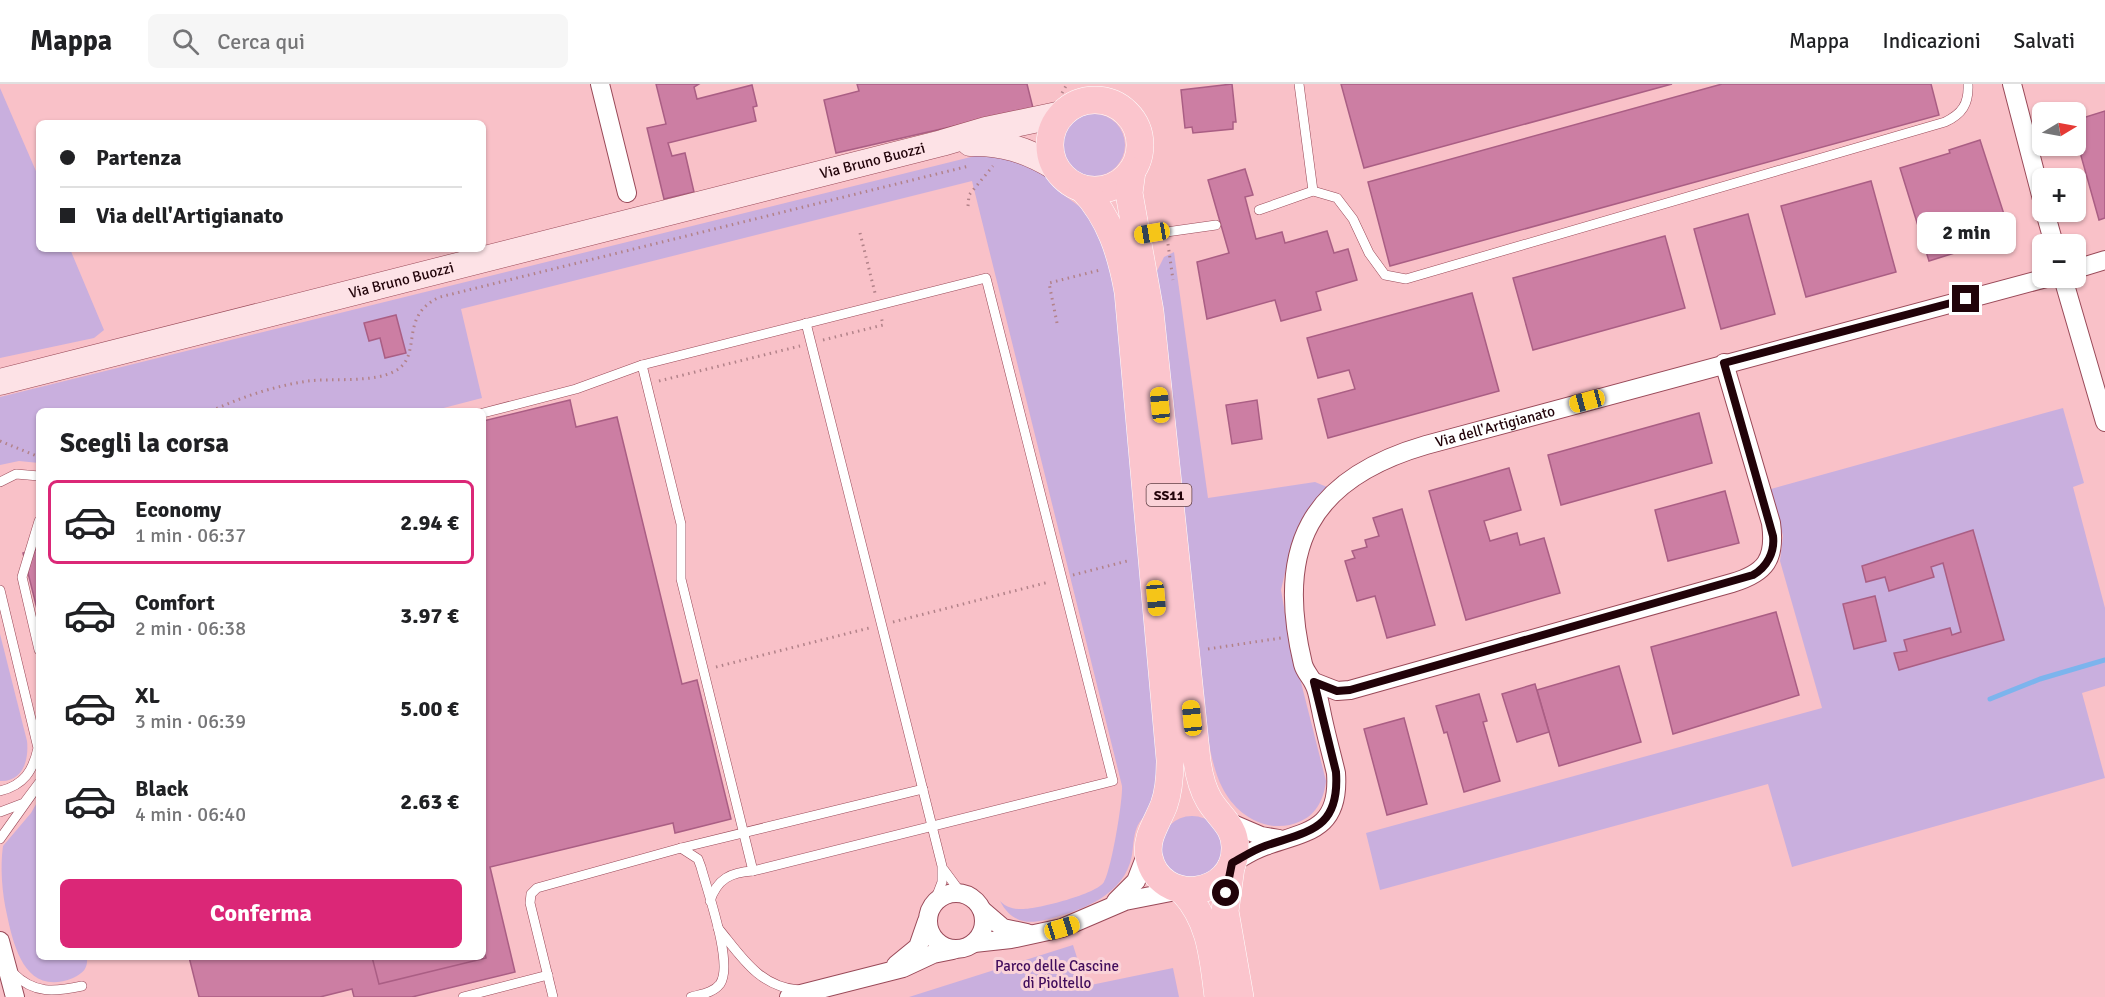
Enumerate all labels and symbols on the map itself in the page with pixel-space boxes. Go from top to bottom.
north arrow [2032,102,2086,156]
street label: Via Bruno Buozzi [818,139,927,183]
callout: 2 min [1916,212,2016,254]
car [1133,221,1171,245]
street label: Via Bruno Buozzi [347,258,456,302]
route end [1952,285,1979,312]
car [1149,386,1171,424]
car [1567,388,1607,414]
street label: Via dell'Artigianato [1433,402,1557,451]
road number: SS11 [1146,484,1192,506]
car [1145,579,1167,617]
car [1181,699,1203,737]
route start [1212,879,1239,906]
car [1042,914,1082,942]
park label: Parco delle Cascine di Pioltello [995,957,1119,992]

